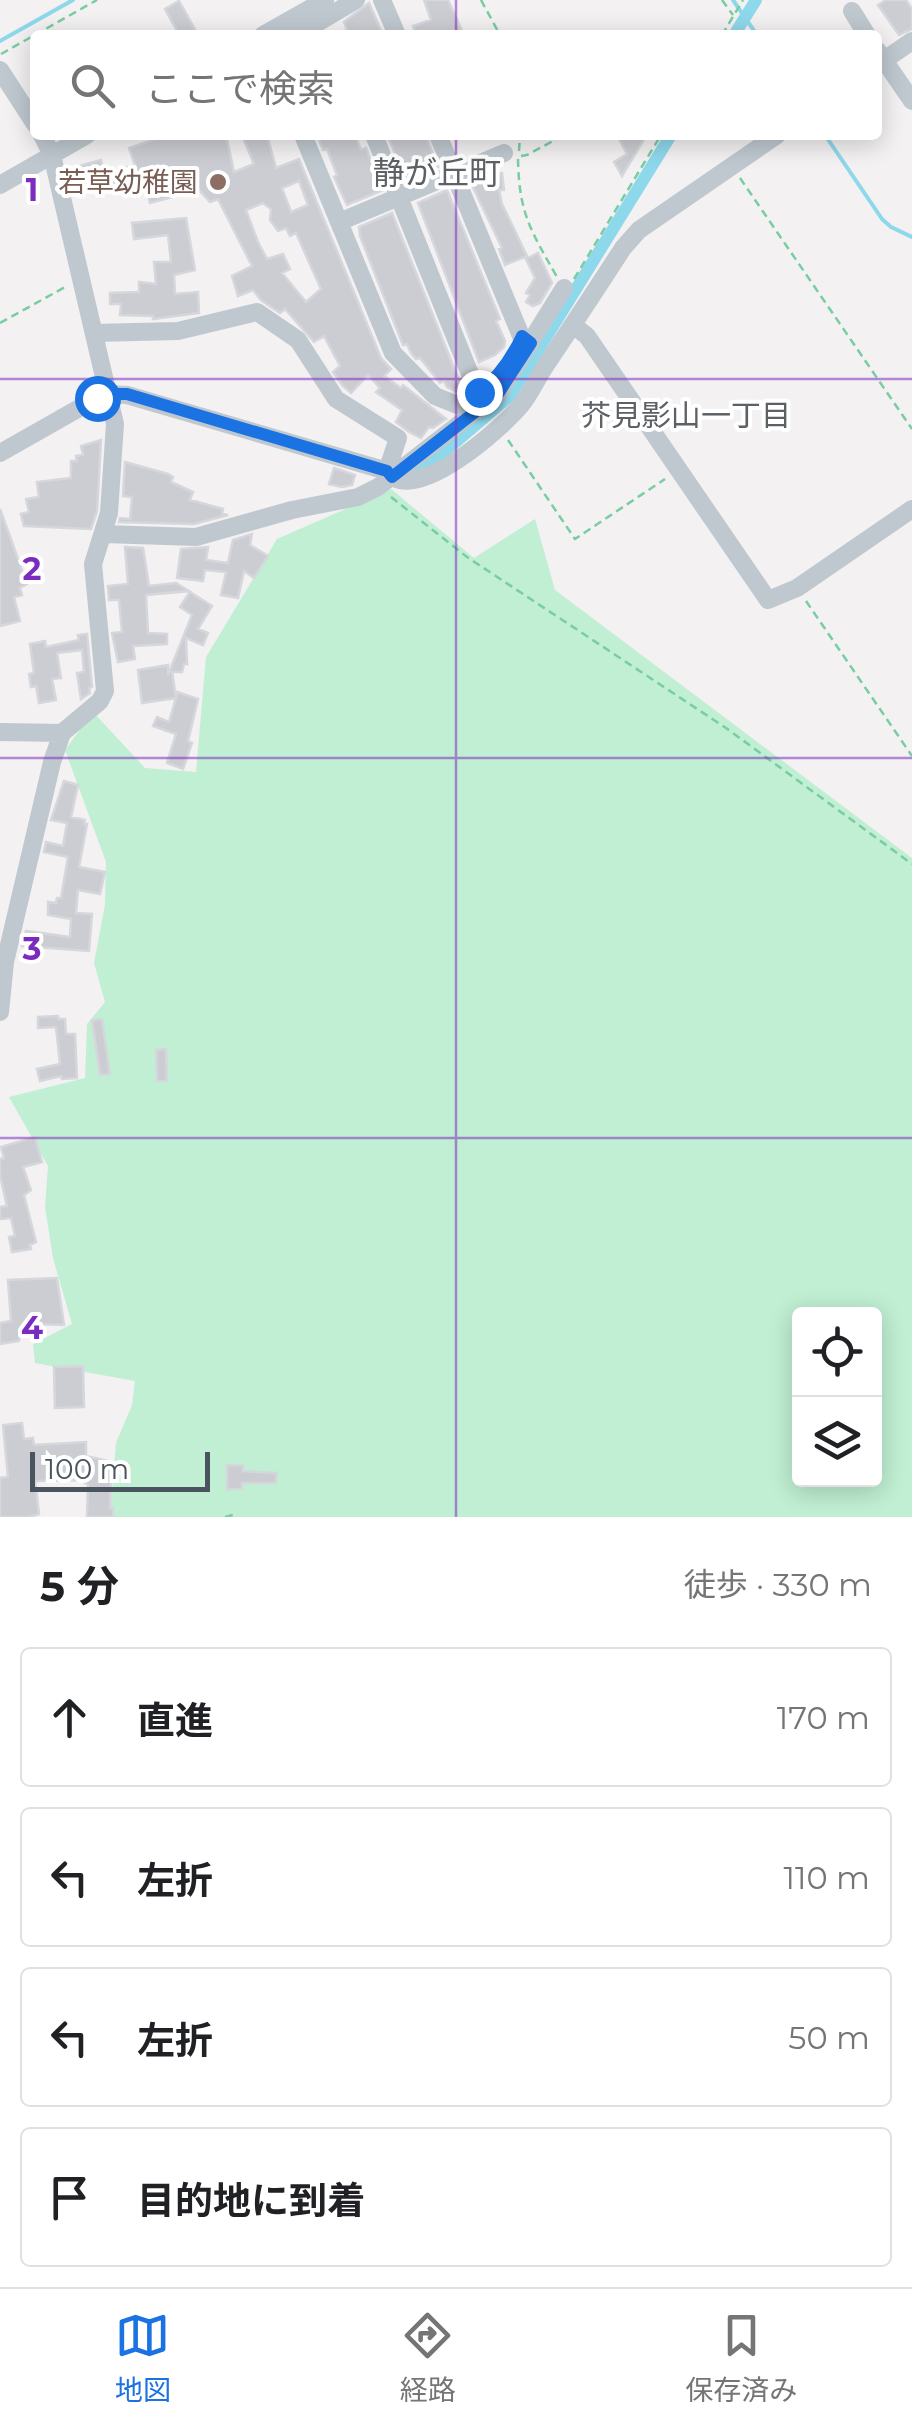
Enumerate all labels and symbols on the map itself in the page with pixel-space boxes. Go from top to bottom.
district label: 静が丘町 [373,153,501,192]
place label: 若草幼稚園 [58,165,198,199]
text: 1 [26,170,38,209]
marker: 若草幼稚園 [207,171,229,193]
route end [457,370,503,416]
route start [75,376,121,422]
district label: 芥見影山一丁目 [581,397,791,434]
text: 2 [23,549,41,588]
text: 3 [22,929,41,968]
text: 4 [21,1308,43,1347]
scale bar [30,1447,210,1492]

